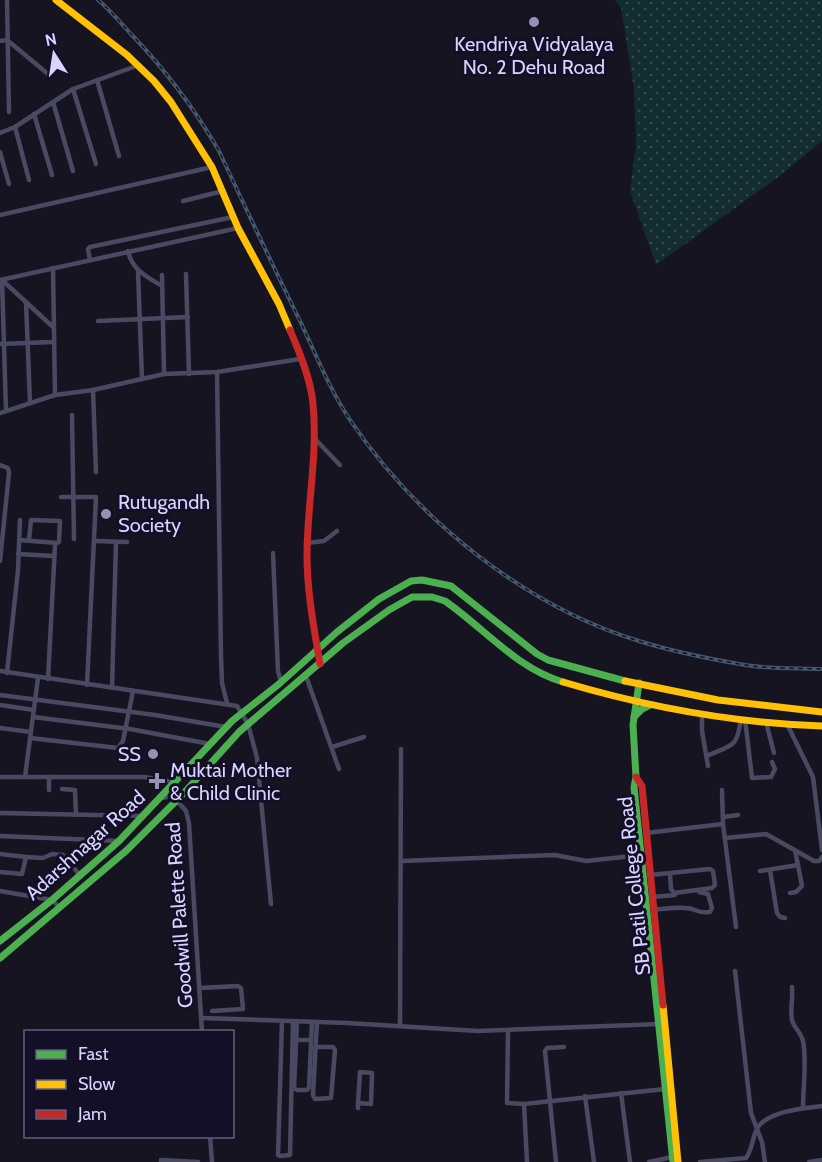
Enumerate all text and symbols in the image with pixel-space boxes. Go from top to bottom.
marker: Kendriya Vidyalaya No. 2 Dehu Road [527,15,541,29]
north arrow [24,24,84,84]
text: N [43,29,58,50]
place label: Kendriya Vidyalaya No. 2 Dehu Road [454,32,614,79]
place label: Rutugandh Society [118,490,210,537]
marker: Rutugandh Society [99,507,113,521]
place label: SS [118,742,141,766]
marker: SS [146,747,160,761]
place label: Muktai Mother & Child Clinic [170,758,292,805]
marker: Muktai Mother & Child Clinic [148,772,166,790]
street label: Adarshnagar Road [20,785,150,905]
street label: SB Patil College Road [613,795,655,977]
street label: Goodwill Palette Road [161,821,197,1009]
legend [24,1030,234,1138]
text: Fast [78,1043,109,1065]
text: Slow [78,1073,115,1095]
text: Jam [77,1103,107,1125]

